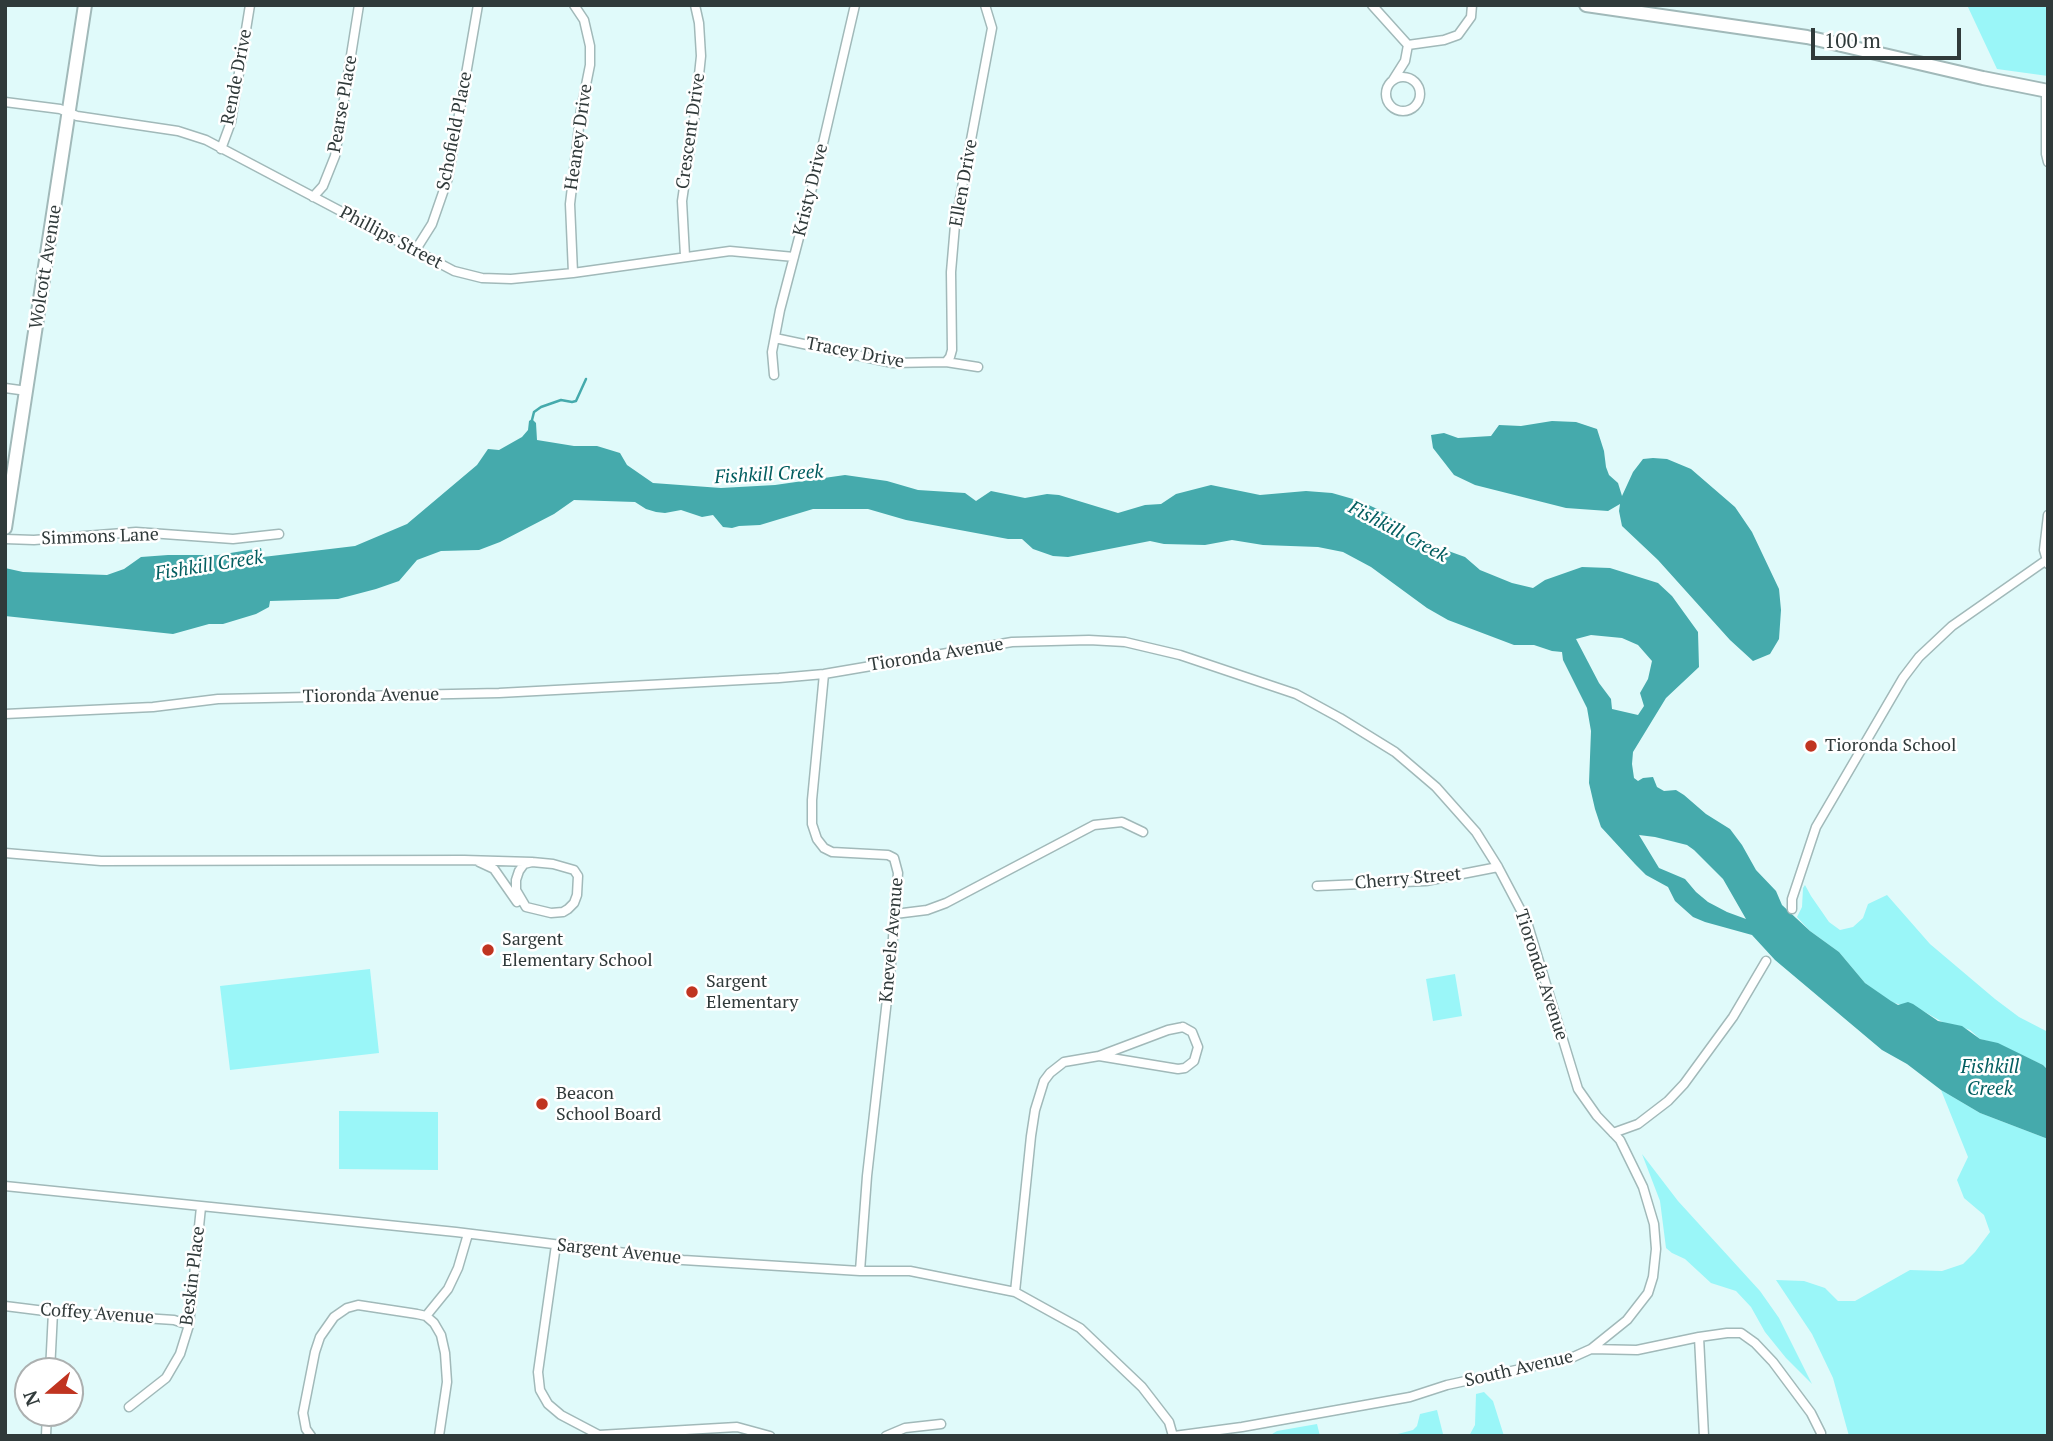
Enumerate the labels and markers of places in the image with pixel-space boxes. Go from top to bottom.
place label: Tioronda School [1825,735,1956,757]
marker: Tioronda School [1803,738,1819,754]
place label: Sargent Elementary School [502,929,653,972]
marker: Sargent Elementary School [480,942,496,958]
place label: Sargent Elementary [706,971,798,1014]
marker: Sargent Elementary [684,984,700,1000]
place label: Beacon School Board [556,1083,661,1126]
marker: Beacon School Board [534,1096,550,1112]

